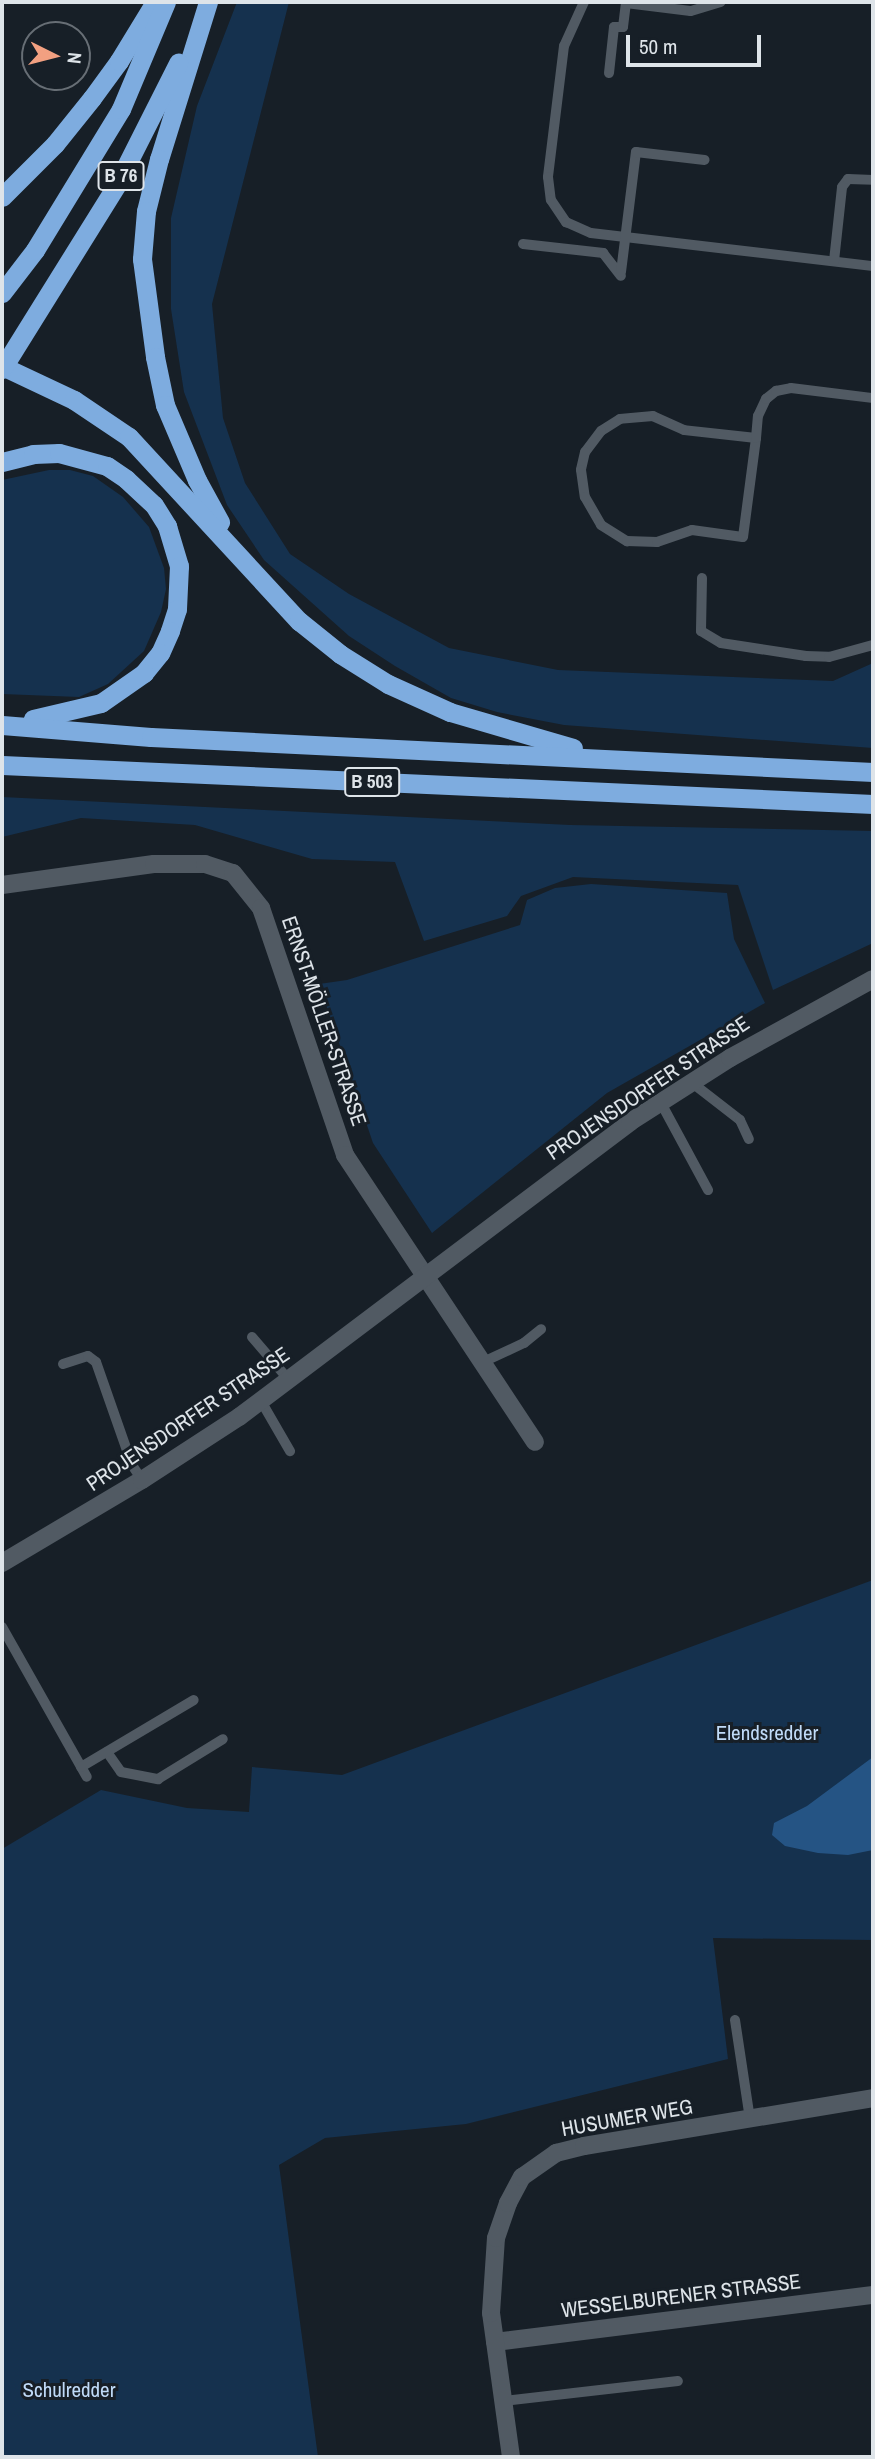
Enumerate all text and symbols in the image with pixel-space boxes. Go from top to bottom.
north arrow [21,21,91,91]
scale bar [630,21,765,65]
text: 50 m [639,32,677,61]
text: N [61,51,88,65]
road number: B 76 [96,160,146,192]
road number: B 503 [344,766,400,797]
street label: ERNST-MÖLLER-STRASSE [276,913,372,1129]
street label: PROJENSDORFER STRASSE [542,1011,754,1165]
street label: PROJENSDORFER STRASSE [82,1342,294,1496]
park label: Elendsredder [716,1720,818,1746]
street label: HUSUMER WEG [559,2094,695,2142]
street label: WESSELBURENER STRASSE [560,2269,802,2323]
park label: Schulredder [23,2377,115,2403]

